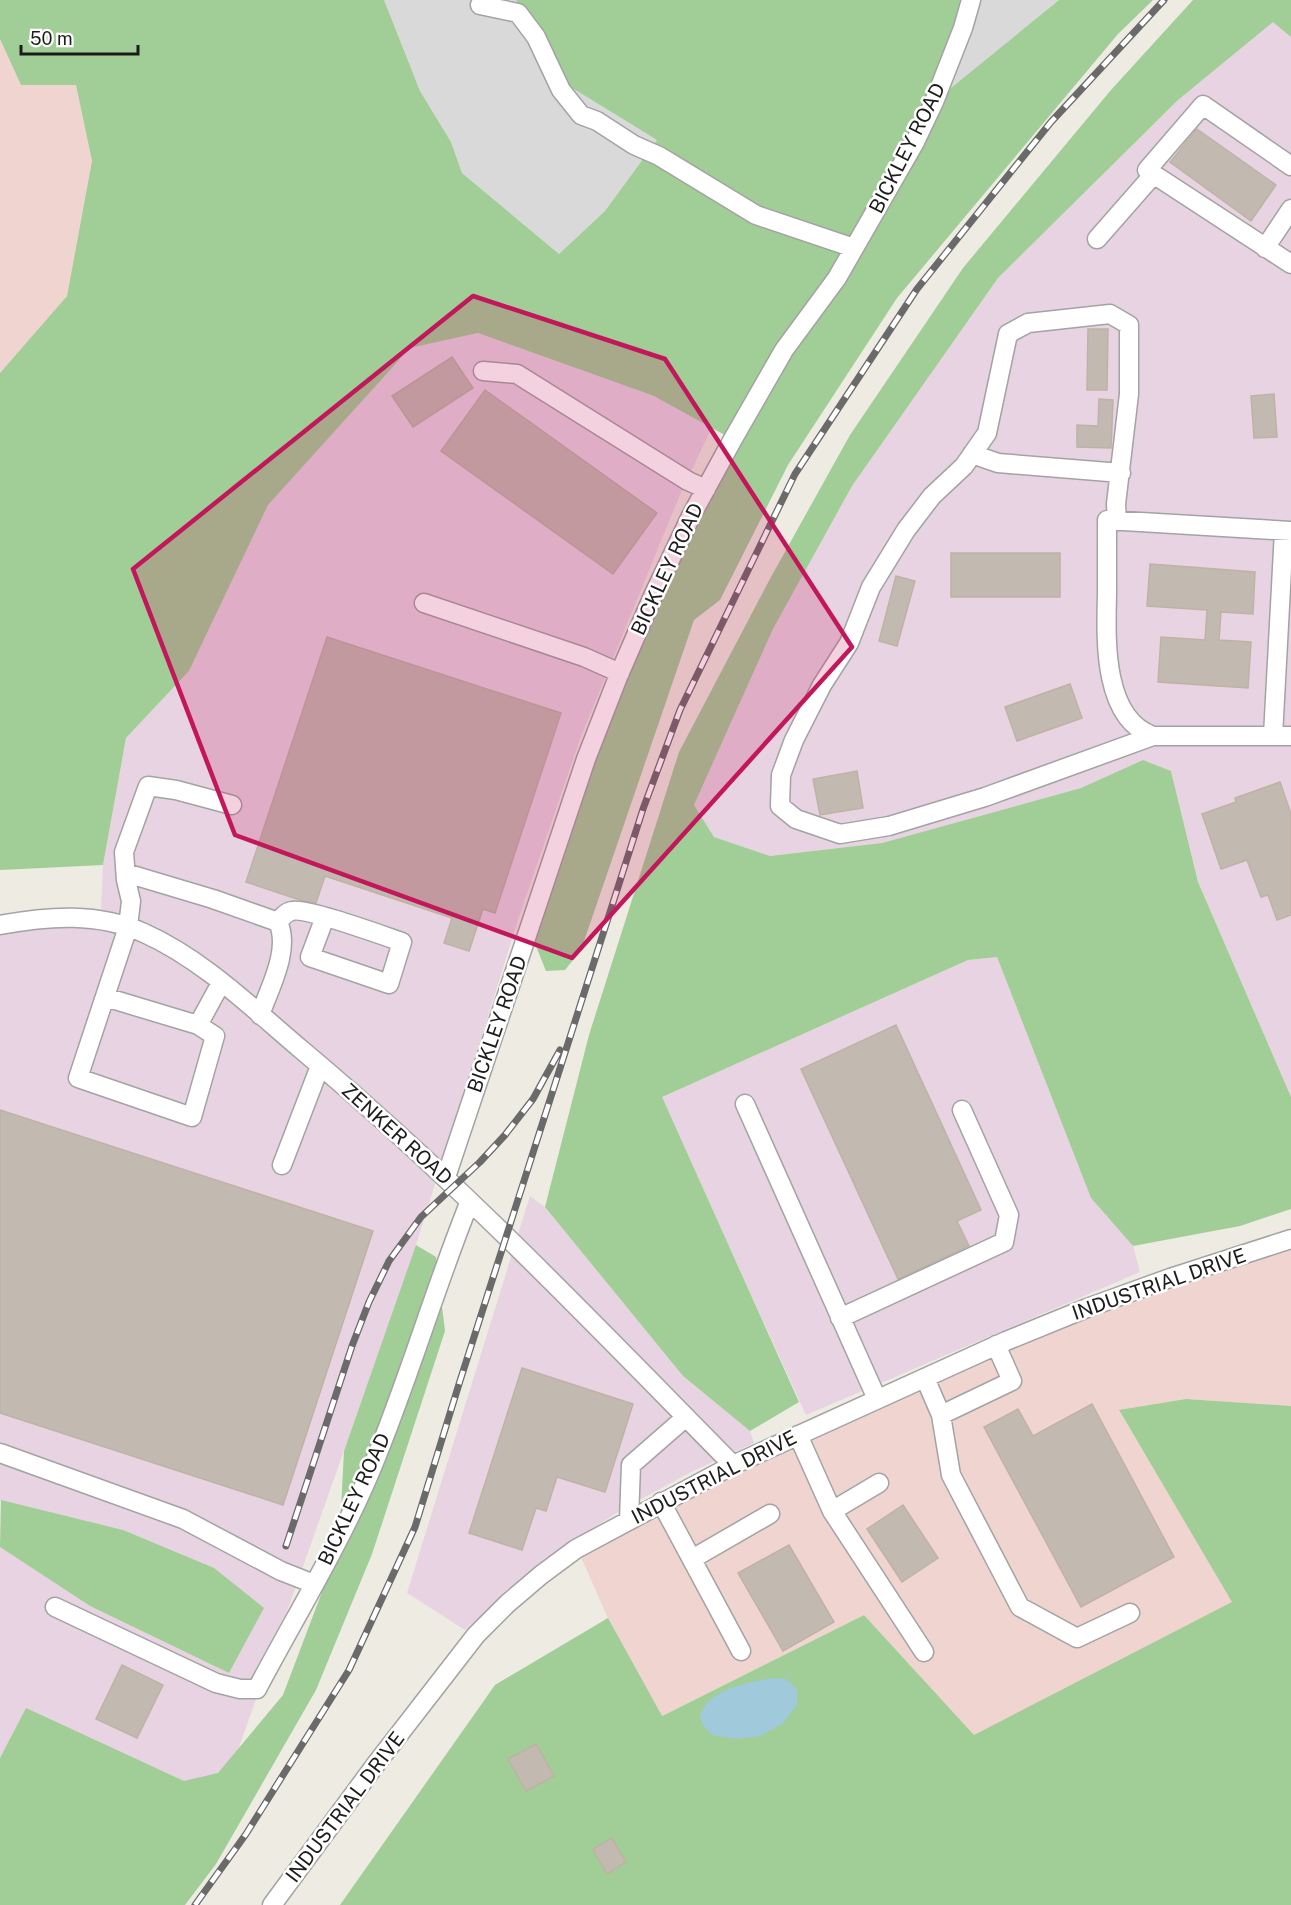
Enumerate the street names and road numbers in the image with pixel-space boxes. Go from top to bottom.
street label: BICKLEY ROAD [864,79,950,217]
street label: BICKLEY ROAD [626,499,708,639]
street label: BICKLEY ROAD [462,952,532,1096]
street label: ZENKER ROAD [337,1078,457,1190]
street label: INDUSTRIAL DRIVE [1069,1243,1249,1325]
street label: INDUSTRIAL DRIVE [627,1425,801,1529]
street label: BICKLEY ROAD [313,1429,395,1569]
street label: INDUSTRIAL DRIVE [281,1727,409,1887]

